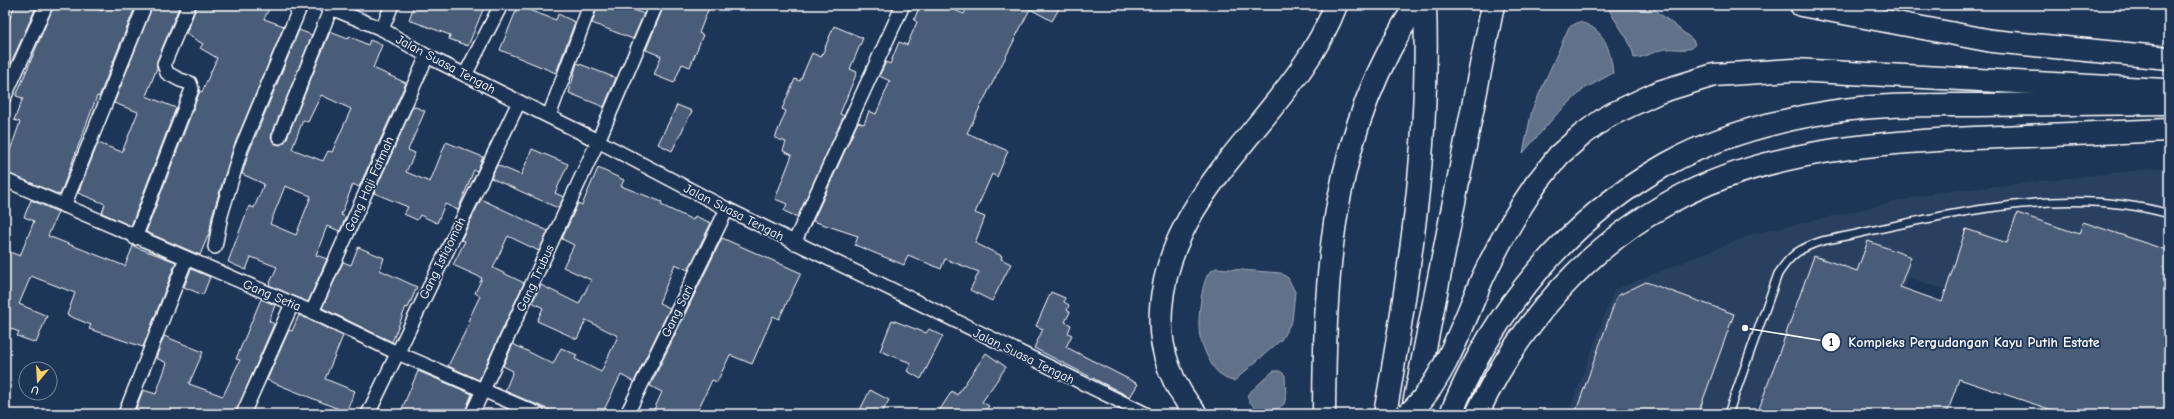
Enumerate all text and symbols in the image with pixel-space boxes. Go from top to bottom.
street label: Jalan Suasa Tengah [394,31,498,97]
street label: Gang Haji Fatmah [341,134,397,234]
street label: Jalan Suasa Tengah [681,180,787,244]
street label: Gang Istiqomah [416,214,468,302]
street label: Gang Trubus [513,242,557,314]
street label: Gang Setia [241,276,303,314]
street label: Gang Sari [658,282,696,340]
street label: Jalan Suasa Tengah [971,325,1077,387]
callout: Kompleks Pergudangan Kayu Putih Estate [1821,329,2108,355]
text: Kompleks Pergudangan Kayu Putih Estate [1848,334,2100,351]
text: 1 [1829,335,1834,349]
north arrow [18,361,58,401]
text: U [30,383,41,397]

